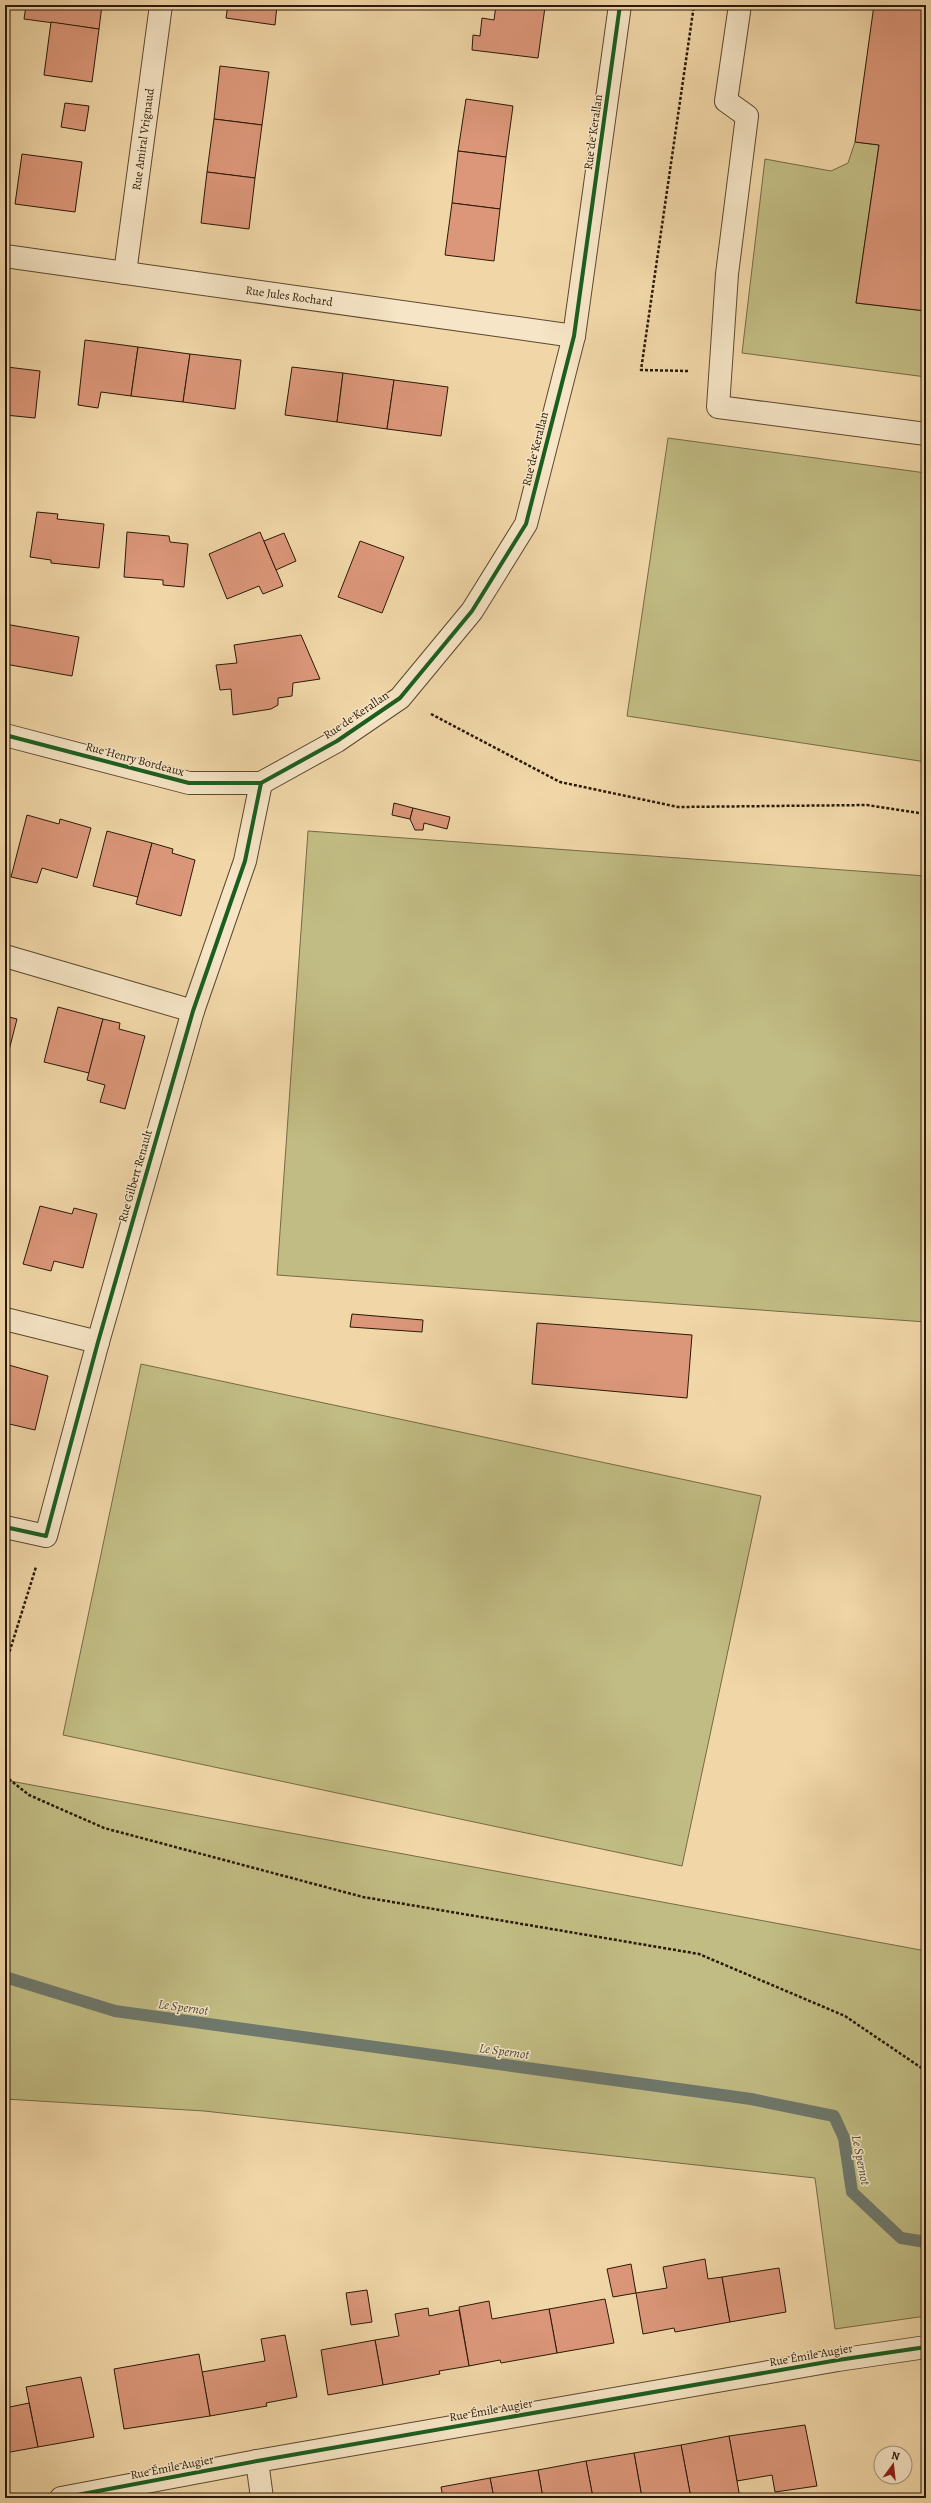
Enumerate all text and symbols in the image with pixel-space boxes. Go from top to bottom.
street label: Rue Amiral Vrignaud [128,87,158,191]
street label: Rue de Kerallan [580,93,606,171]
street label: Rue Jules Rochard [245,282,334,310]
street label: Rue de Kerallan [518,410,552,488]
street label: Rue de Kerallan [320,687,392,743]
street label: Rue Henry Bordeaux [84,738,186,780]
street label: Rue Gilbert Renault [114,1128,156,1224]
water label: Le Spernot [157,1995,210,2019]
water label: Le Spernot [478,2039,531,2063]
water label: Le Spernot [848,2134,874,2188]
street label: Rue Émile Augier [768,2340,854,2370]
street label: Rue Émile Augier [448,2395,534,2425]
north arrow [873,2445,913,2485]
text: N [890,2448,901,2464]
street label: Rue Émile Augier [129,2451,215,2483]

